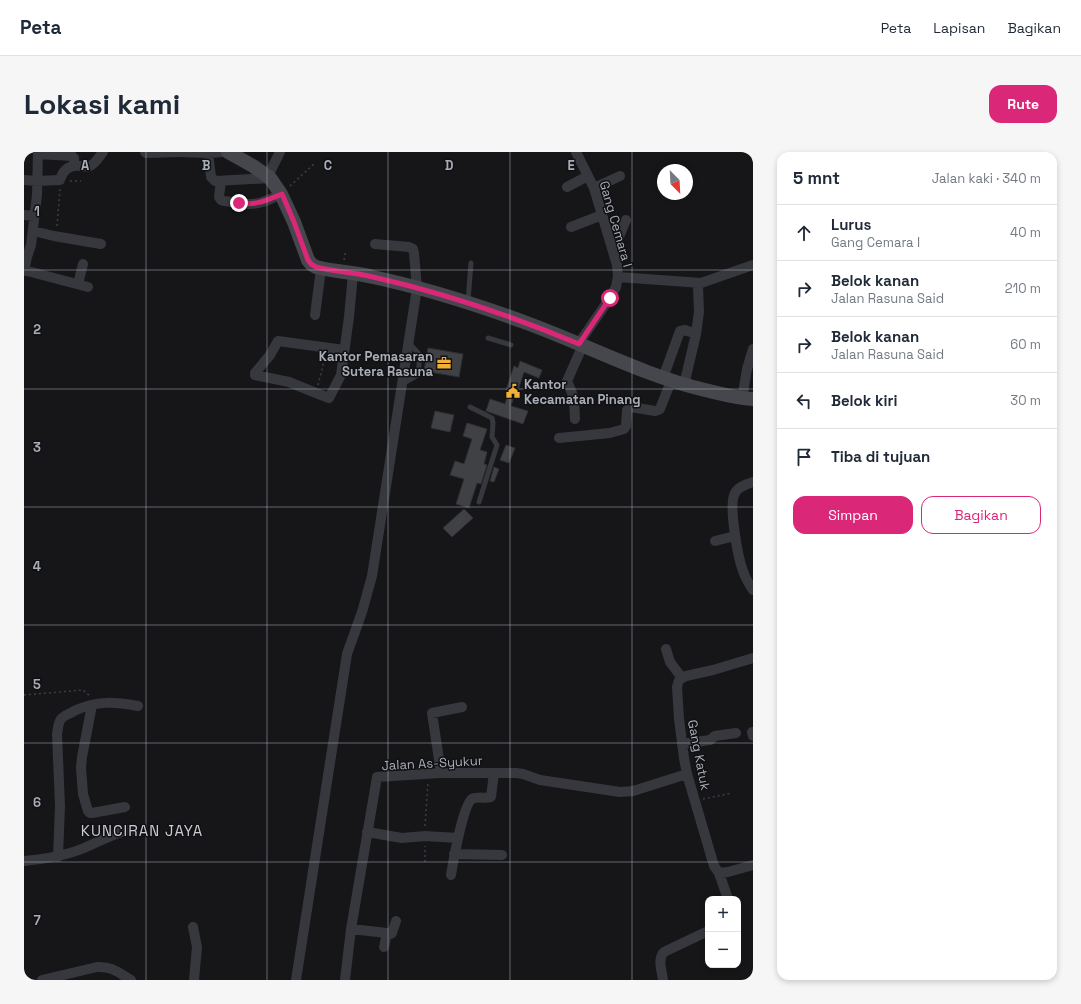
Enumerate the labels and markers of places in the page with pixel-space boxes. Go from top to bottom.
place label: Kantor Pemasaran Sutera Rasuna [319,348,433,380]
office icon: Kantor Pemasaran Sutera Rasuna [436,355,452,371]
place label: Kantor Kecamatan Pinang [524,376,641,408]
public building icon: Kantor Kecamatan Pinang [505,383,521,399]

